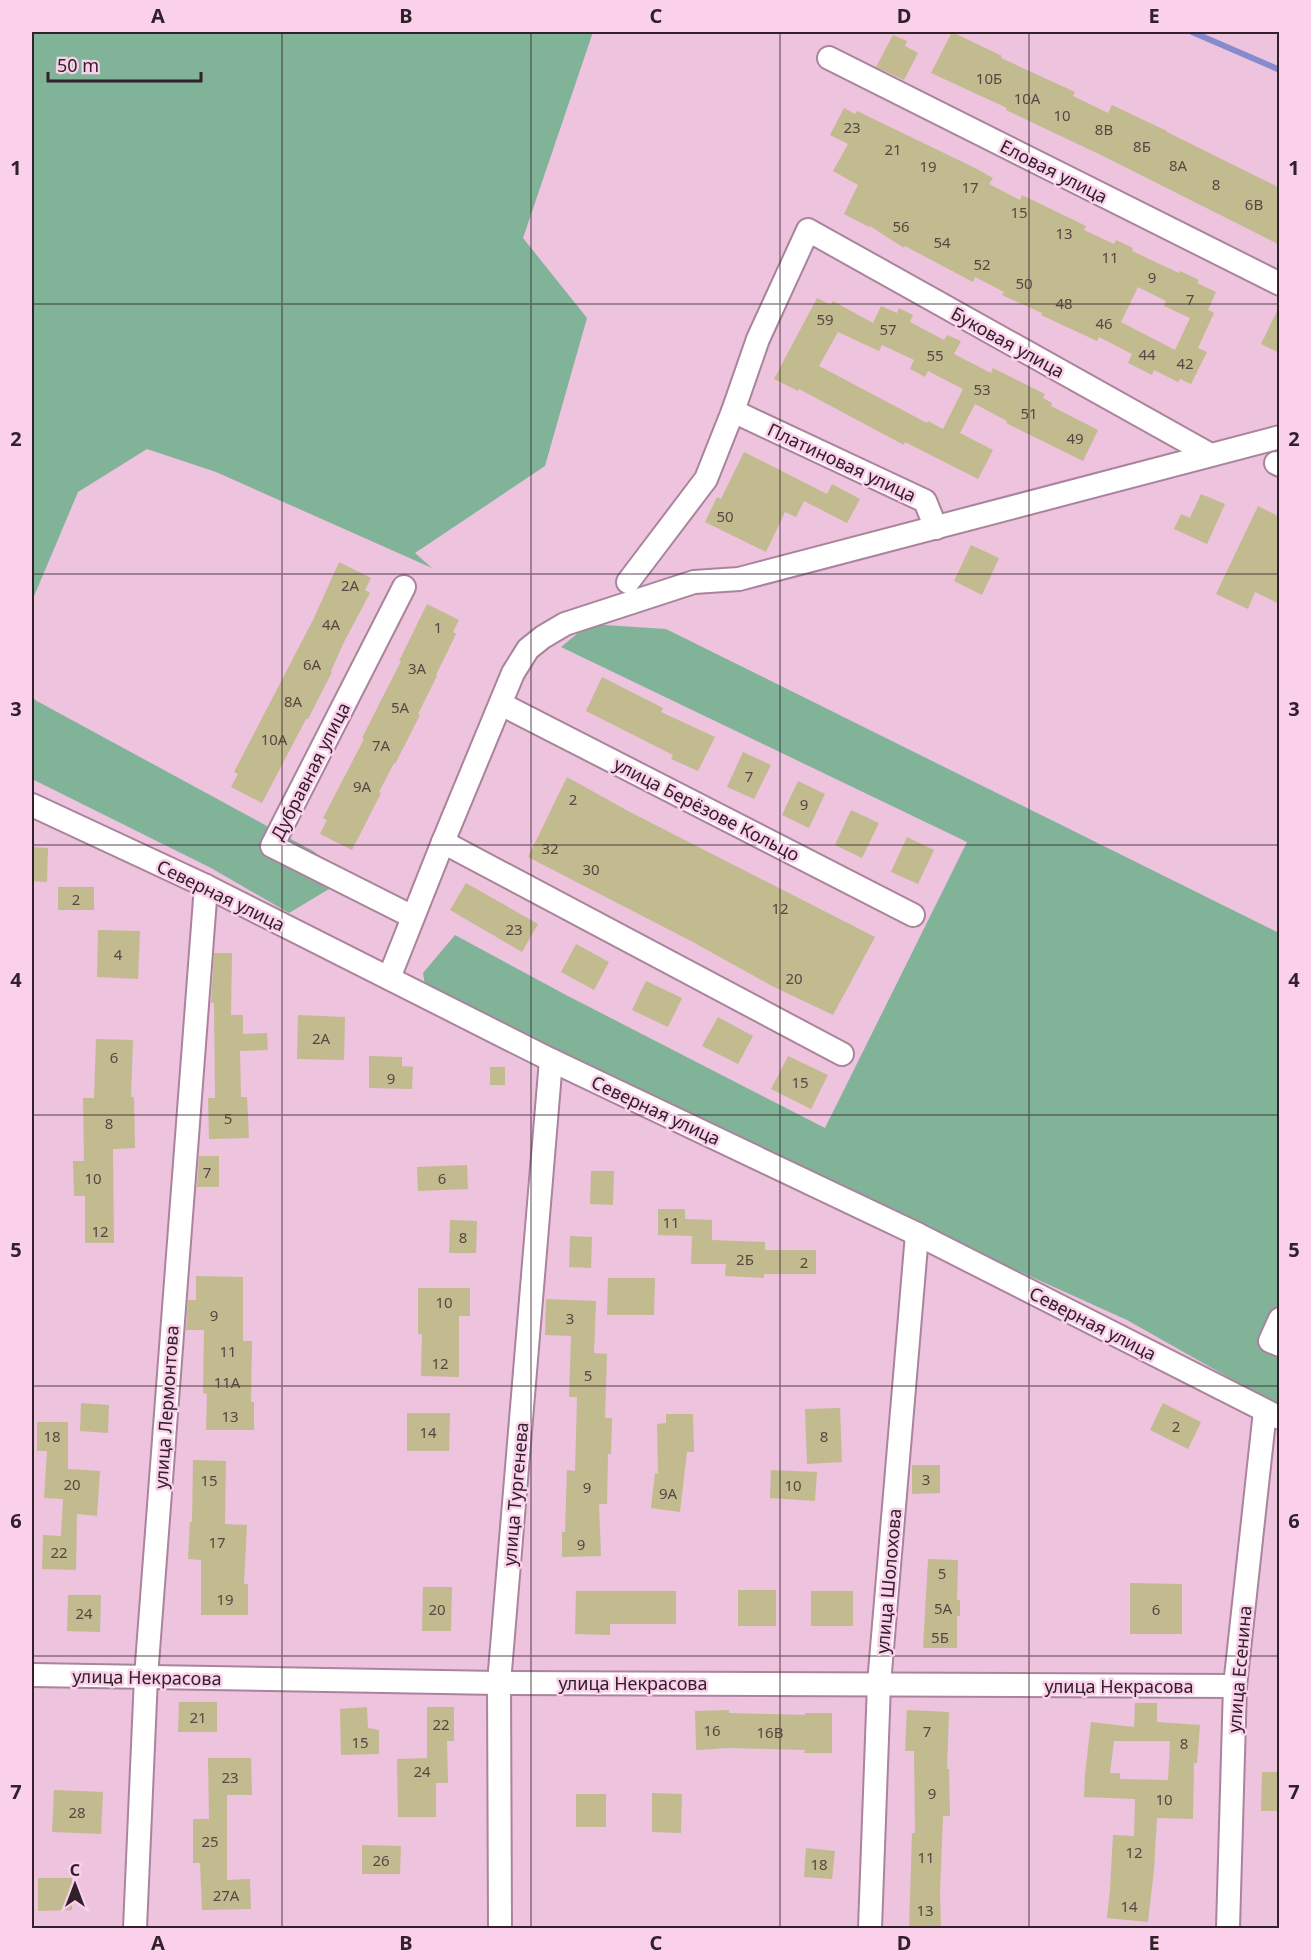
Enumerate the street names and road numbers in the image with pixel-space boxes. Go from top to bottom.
street label: Еловая улица [996,134,1112,208]
street label: Буковая улица [947,301,1069,383]
street label: Платиновая улица [764,417,920,507]
street label: Дубравная улица [265,698,355,844]
street label: улица Берёзове Кольцо [610,752,804,866]
street label: Северная улица [153,854,289,936]
street label: Северная улица [588,1070,724,1150]
street label: Северная улица [1025,1281,1161,1365]
street label: улица Лермонтова [148,1324,184,1490]
street label: улица Тургенева [497,1421,533,1567]
street label: улица Шолохова [870,1507,906,1655]
street label: улица Есенина [1221,1604,1257,1734]
street label: улица Некрасова [72,1664,222,1690]
street label: улица Некрасова [558,1671,708,1695]
street label: улица Некрасова [1044,1674,1194,1698]

